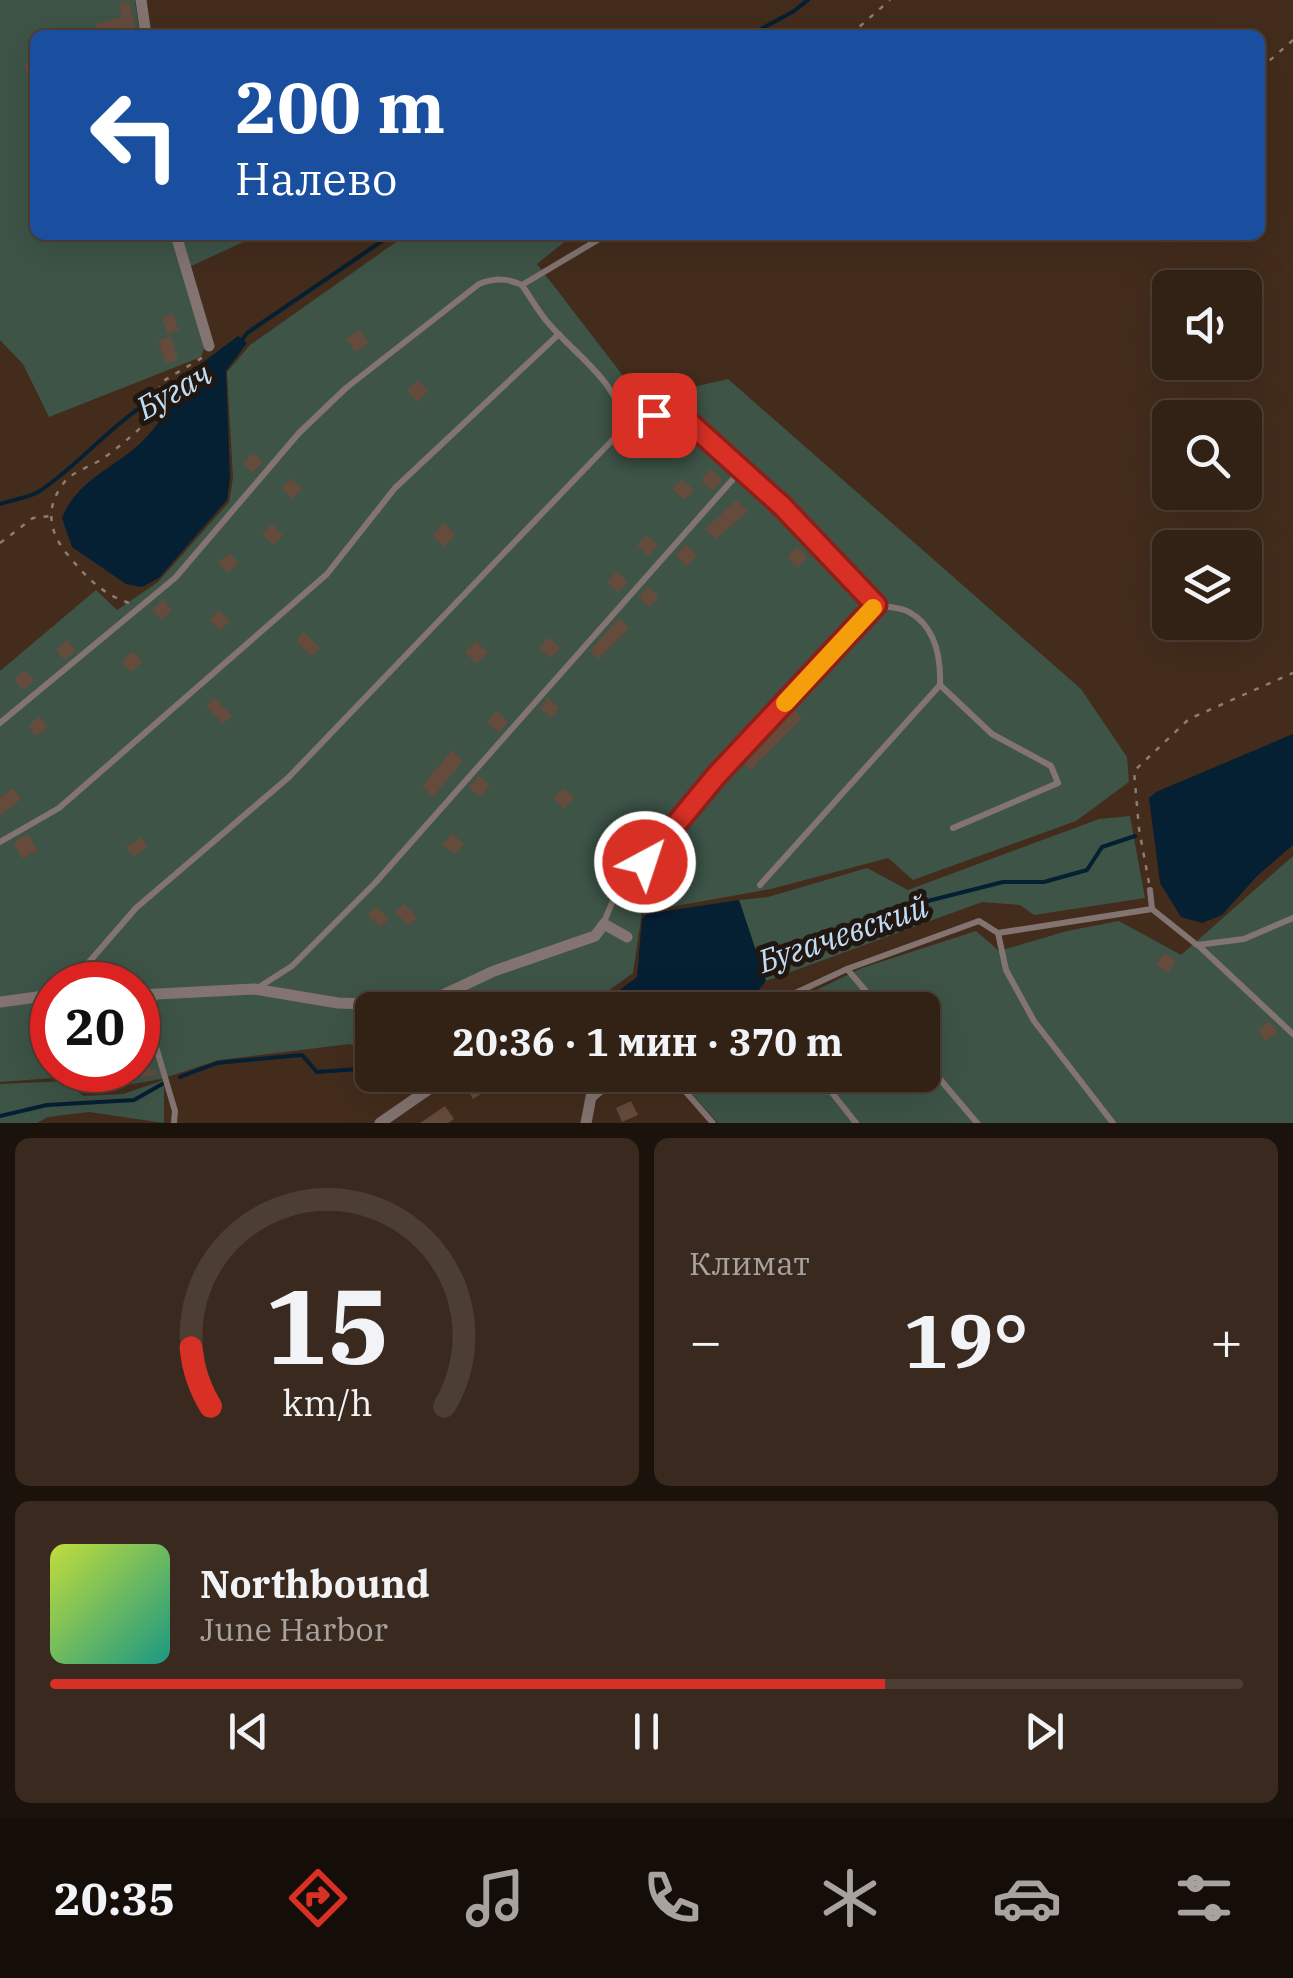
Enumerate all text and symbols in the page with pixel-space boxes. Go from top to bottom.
text: 200 m [235,61,445,152]
icon: left [70,70,200,200]
text: Налево [235,149,397,207]
map controls [1152,270,1262,640]
button: sound [1152,270,1262,380]
water label: Бугач [127,352,219,429]
pin [612,373,697,458]
icon: arrive [627,388,682,443]
button: search [1152,400,1262,510]
button: layers [1152,530,1262,640]
position arrow [593,810,697,914]
water label: Бугачевский [751,884,933,982]
speed limit sign: 20 [30,962,160,1092]
text: 20:36 · 1 мин · 370 m [452,1017,843,1066]
text: Климат [689,1242,810,1284]
text: 15 [265,1257,389,1393]
text: 19° [903,1291,1029,1389]
text: − [689,1305,722,1376]
text: + [1210,1305,1243,1376]
text: km/h [282,1379,372,1426]
text: Northbound [200,1559,430,1608]
text: June Harbor [200,1608,388,1650]
icon: previous [221,1704,276,1759]
icon: pause [619,1704,674,1759]
icon: next [1017,1704,1072,1759]
icon: directions [283,1863,353,1933]
icon: music [460,1863,530,1933]
icon: phone [637,1863,707,1933]
icon: climate [815,1863,885,1933]
icon: car [992,1863,1062,1933]
icon: filters [1169,1863,1239,1933]
text: 20:35 [54,1869,175,1927]

